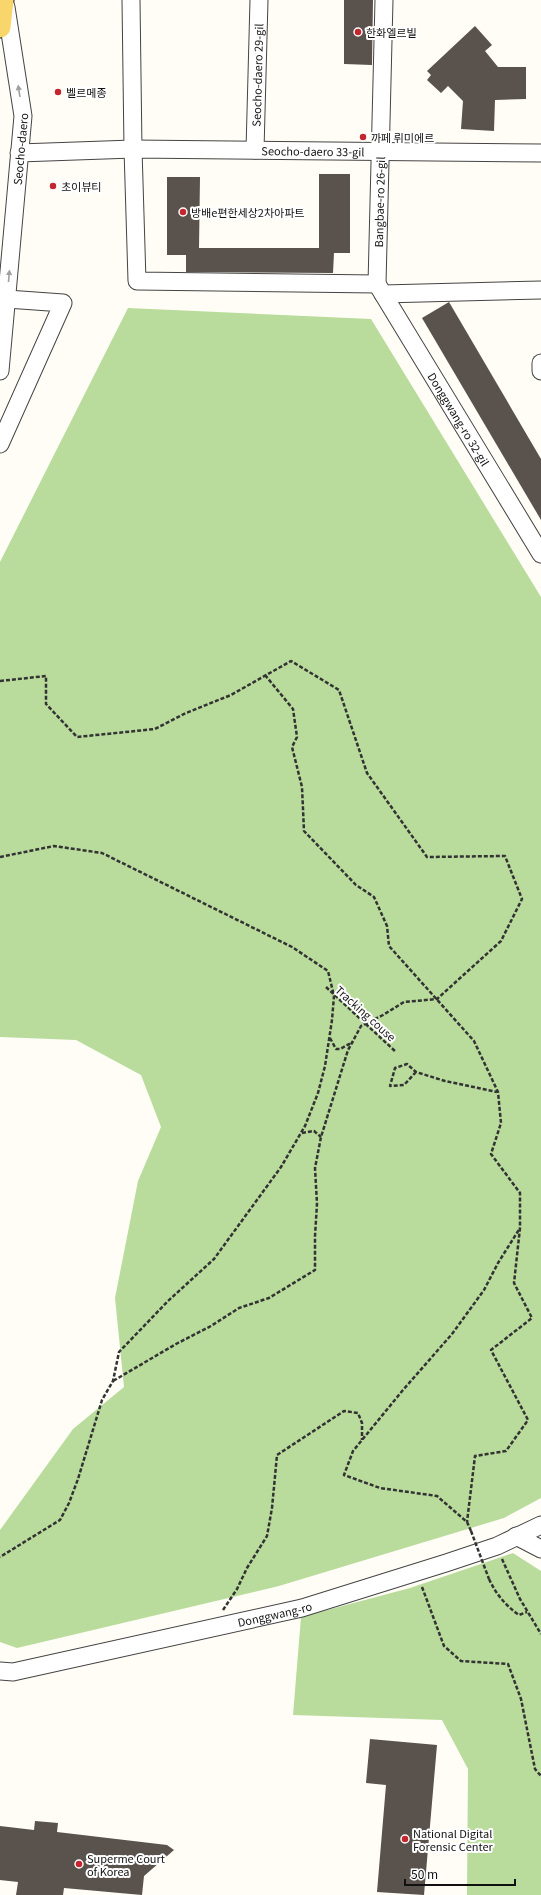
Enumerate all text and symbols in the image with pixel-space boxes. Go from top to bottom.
street label: Seocho-daero 29-gil [248,23,266,127]
place label: 한화엘르빌 [366,24,417,40]
marker: 한화엘르빌 [353,27,363,37]
place label: 벨르메종 [66,84,106,100]
one-way arrow [16,85,22,97]
marker: 벨르메종 [53,87,63,97]
street label: Seocho-daero [9,112,31,186]
place label: 까페 뤼미에르 [371,129,434,145]
marker: 까페 뤼미에르 [358,132,368,142]
street label: Seocho-daero 33-gil [261,142,365,159]
street label: Bangbae-ro 26-gil [370,156,388,248]
place label: 초이뷰티 [61,178,101,194]
marker: 초이뷰티 [48,181,58,191]
place label: 방배e편한세상2차아파트 [191,204,304,220]
marker: 방배e편한세상2차아파트 [178,207,188,217]
one-way arrow [5,270,12,282]
street label: Donggwang-ro 32-gil [425,369,494,469]
street label: Tracking couse [332,982,400,1044]
street label: Donggwang-ro [236,1597,314,1630]
place label: National Digital Forensic Center [413,1825,494,1854]
marker: National Digital Forensic Center [400,1834,410,1844]
place label: Superme Court of Korea [87,1850,165,1879]
marker: Superme Court of Korea [74,1859,84,1869]
scale bar [405,1861,515,1887]
text: 50 m [411,1865,438,1882]

